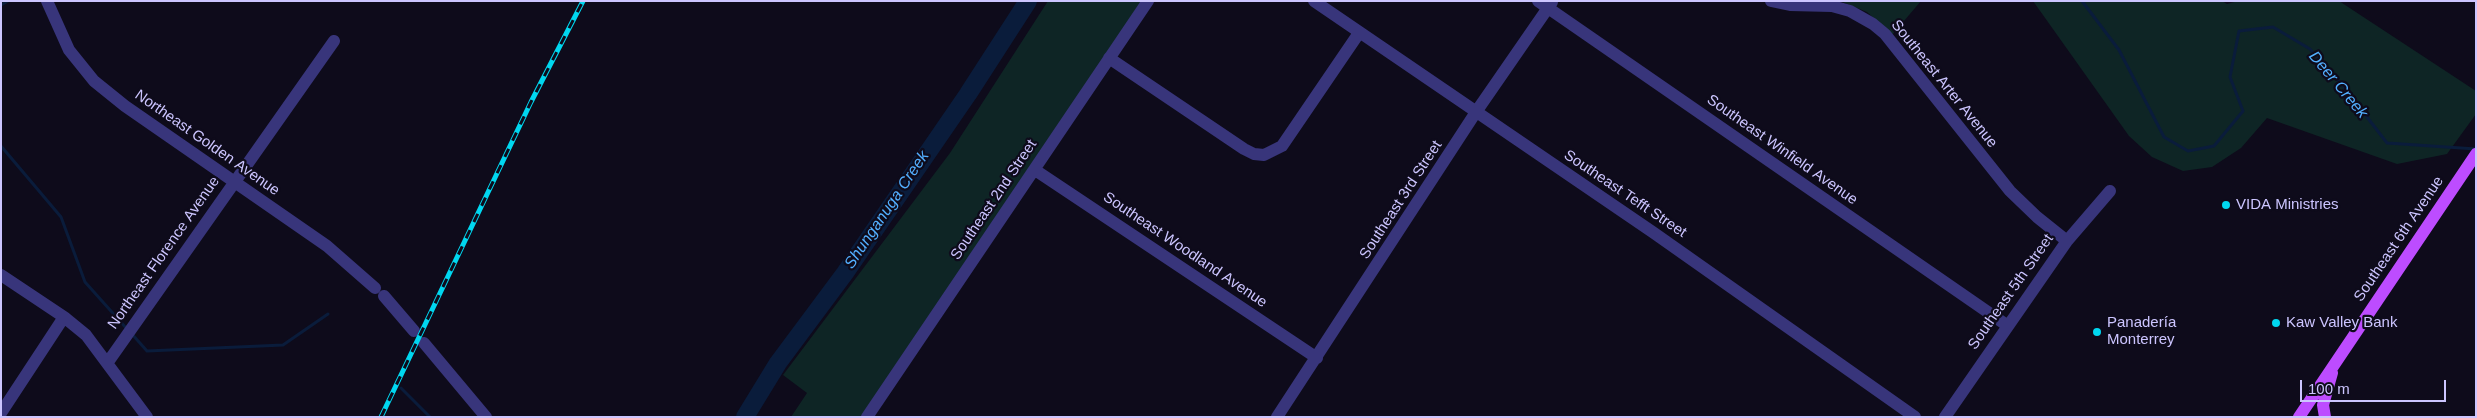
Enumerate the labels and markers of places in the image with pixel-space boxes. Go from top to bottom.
place label: VIDA Ministries [2236,196,2339,214]
marker: VIDA Ministries [2220,199,2232,211]
place label: Panadería Monterrey [2107,314,2176,349]
place label: Kaw Valley Bank [2286,314,2397,332]
marker: Kaw Valley Bank [2270,317,2282,329]
marker: Panadería Monterrey [2091,326,2103,338]

